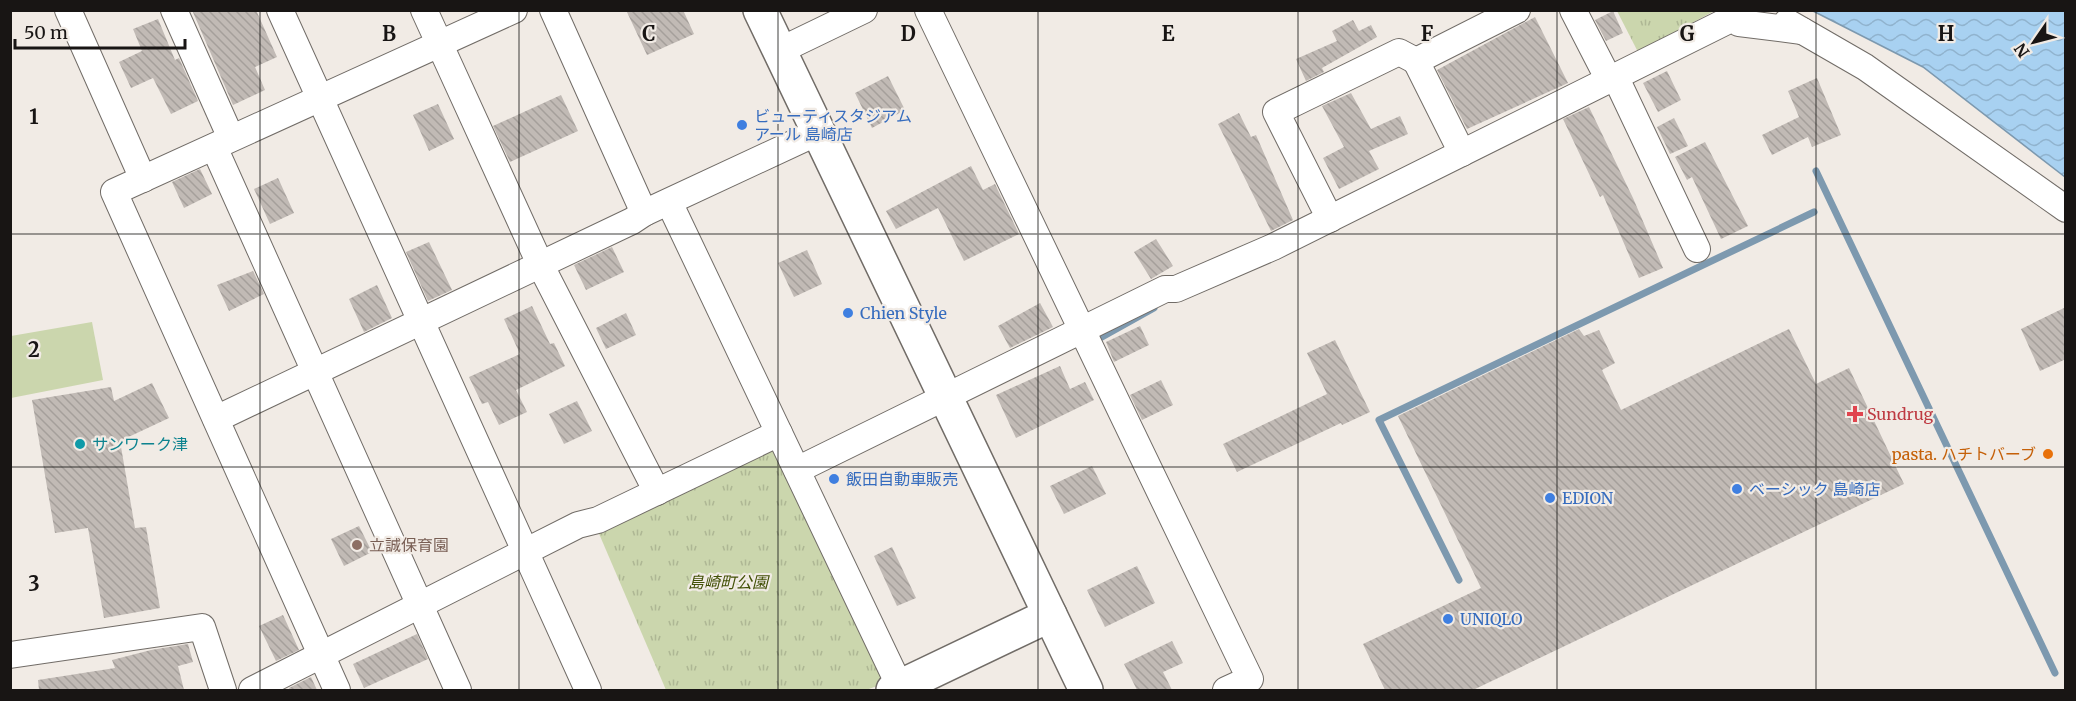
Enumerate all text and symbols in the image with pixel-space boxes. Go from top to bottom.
scale bar [15,12,184,50]
north arrow [2004,12,2064,72]
text: 50 m [24,21,68,44]
text: B [382,21,396,46]
text: C [642,21,656,46]
text: D [900,21,916,46]
text: E [1161,21,1175,46]
text: F [1421,21,1434,46]
text: G [1680,21,1695,46]
text: H [1938,21,1954,46]
text: N [2010,39,2034,62]
text: 1 [29,104,39,129]
place label: ビューティスタジアム アール 島崎店 [754,106,912,144]
marker: ビューティスタジアム アール 島崎店 [735,118,749,132]
place label: Chien Style [860,303,947,323]
marker: Chien Style [841,306,855,320]
text: 2 [28,337,40,362]
place label: Sundrug [1867,404,1934,424]
marker: Sundrug [1848,407,1862,421]
place label: サンワーク津 [92,434,188,454]
marker: サンワーク津 [73,437,87,451]
place label: pasta. ハチトバーブ [1892,444,2036,464]
marker: pasta. ハチトバーブ [2041,447,2055,461]
place label: 飯田自動車販売 [846,469,958,489]
marker: 飯田自動車販売 [827,472,841,486]
place label: ベーシック 島崎店 [1749,479,1880,499]
marker: ベーシック 島崎店 [1730,482,1744,496]
place label: EDION [1562,488,1614,508]
marker: EDION [1543,491,1557,505]
place label: 立誠保育園 [369,535,449,555]
marker: 立誠保育園 [350,538,364,552]
text: 3 [28,571,40,596]
park label: 島崎町公園 [688,572,770,592]
place label: UNIQLO [1460,609,1523,629]
marker: UNIQLO [1441,612,1455,626]

